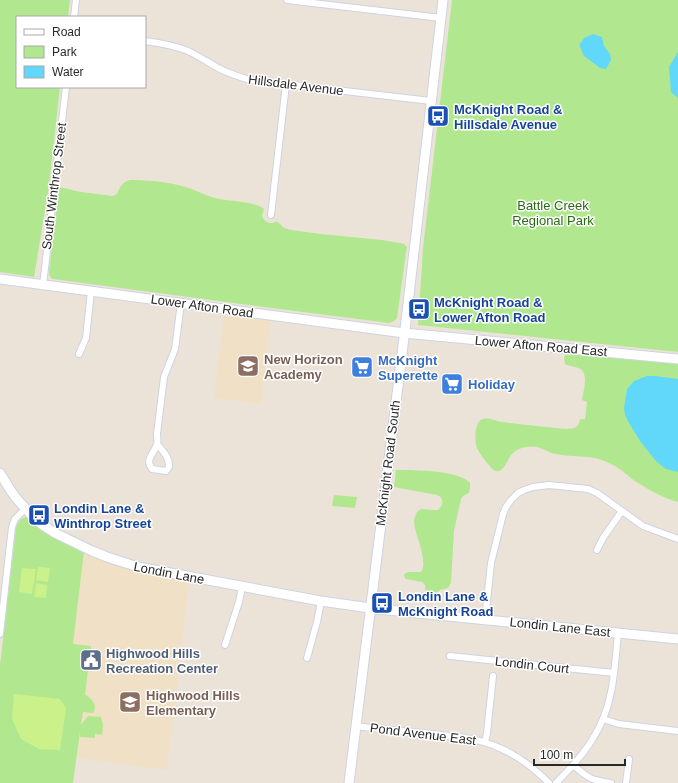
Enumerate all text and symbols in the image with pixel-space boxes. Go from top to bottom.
legend [16,16,146,88]
text: Road [52,25,81,39]
text: Park [52,45,78,59]
text: Water [52,65,84,79]
street label: Hillsdale Avenue [247,72,345,98]
place label: McKnight Road & Hillsdale Avenue [454,102,562,132]
bus stop icon: McKnight Road & Hillsdale Avenue [425,103,451,129]
street label: South Winthrop Street [39,121,69,250]
park label: Battle Creek Regional Park [512,198,594,228]
street label: Lower Afton Road [150,291,254,321]
place label: McKnight Road & Lower Afton Road [434,295,546,325]
bus stop icon: McKnight Road & Lower Afton Road [406,296,432,322]
street label: Lower Afton Road East [474,333,608,359]
place label: New Horizon Academy [264,352,343,382]
school or university icon: New Horizon Academy [235,353,261,379]
place label: McKnight Superette [378,353,438,383]
supermarket icon: McKnight Superette [349,354,375,380]
supermarket icon: Holiday [439,371,465,397]
place label: Holiday [468,377,516,392]
street label: McKnight Road South [373,399,403,527]
place label: Londin Lane & Winthrop Street [54,501,152,531]
bus stop icon: Londin Lane & Winthrop Street [26,502,52,528]
street label: Londin Lane [132,559,206,587]
place label: Londin Lane & McKnight Road [398,589,493,619]
bus stop icon: Londin Lane & McKnight Road [369,590,395,616]
street label: Londin Lane East [509,614,611,640]
place label: Highwood Hills Recreation Center [106,646,218,676]
public building icon: Highwood Hills Recreation Center [78,647,104,673]
street label: Londin Court [494,654,570,676]
place label: Highwood Hills Elementary [146,688,240,718]
school or university icon: Highwood Hills Elementary [117,689,143,715]
street label: Pond Avenue East [369,720,477,748]
scale bar [534,741,625,767]
text: 100 m [540,748,573,762]

